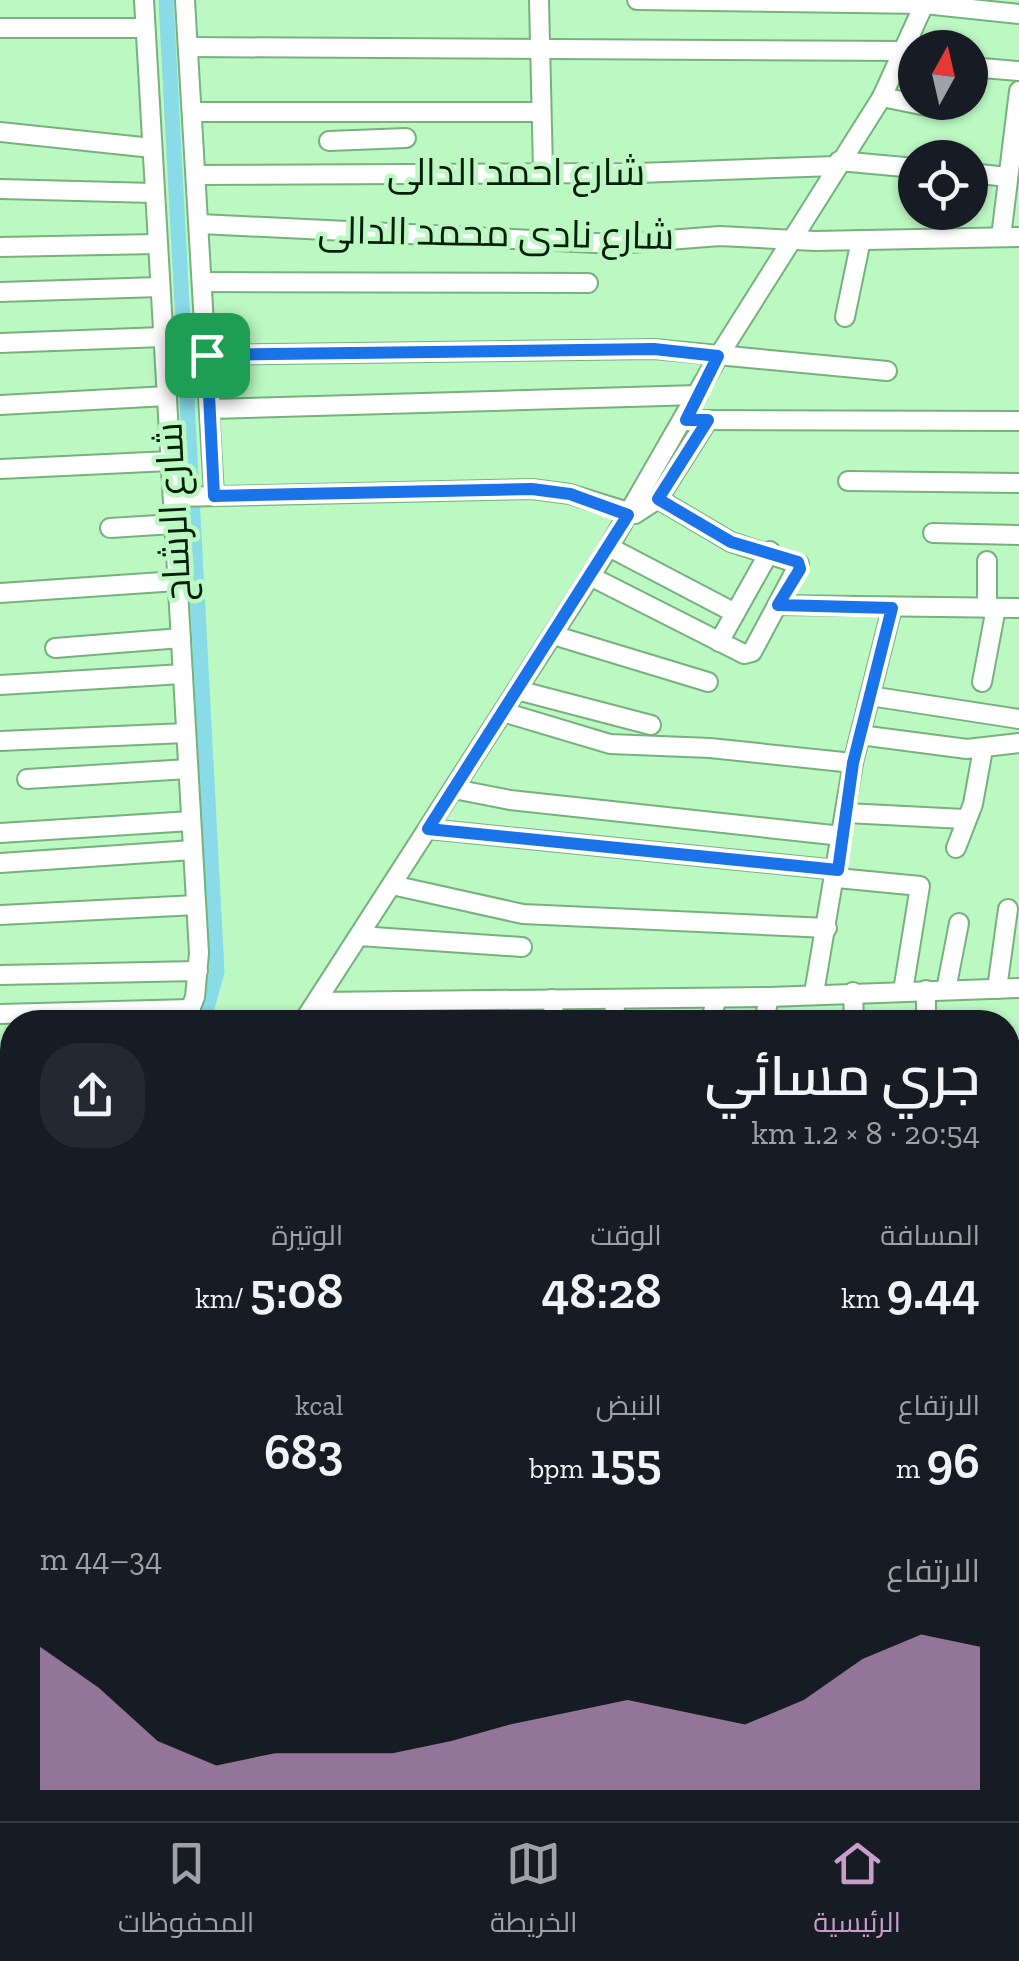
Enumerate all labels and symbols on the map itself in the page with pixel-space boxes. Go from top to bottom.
north arrow [898,30,988,120]
street label: شارع احمد الدالى [387,149,645,197]
street label: شارع نادى محمد الدالى [317,207,675,261]
pin [165,313,250,398]
street label: شارع الرشاح [145,421,203,603]

